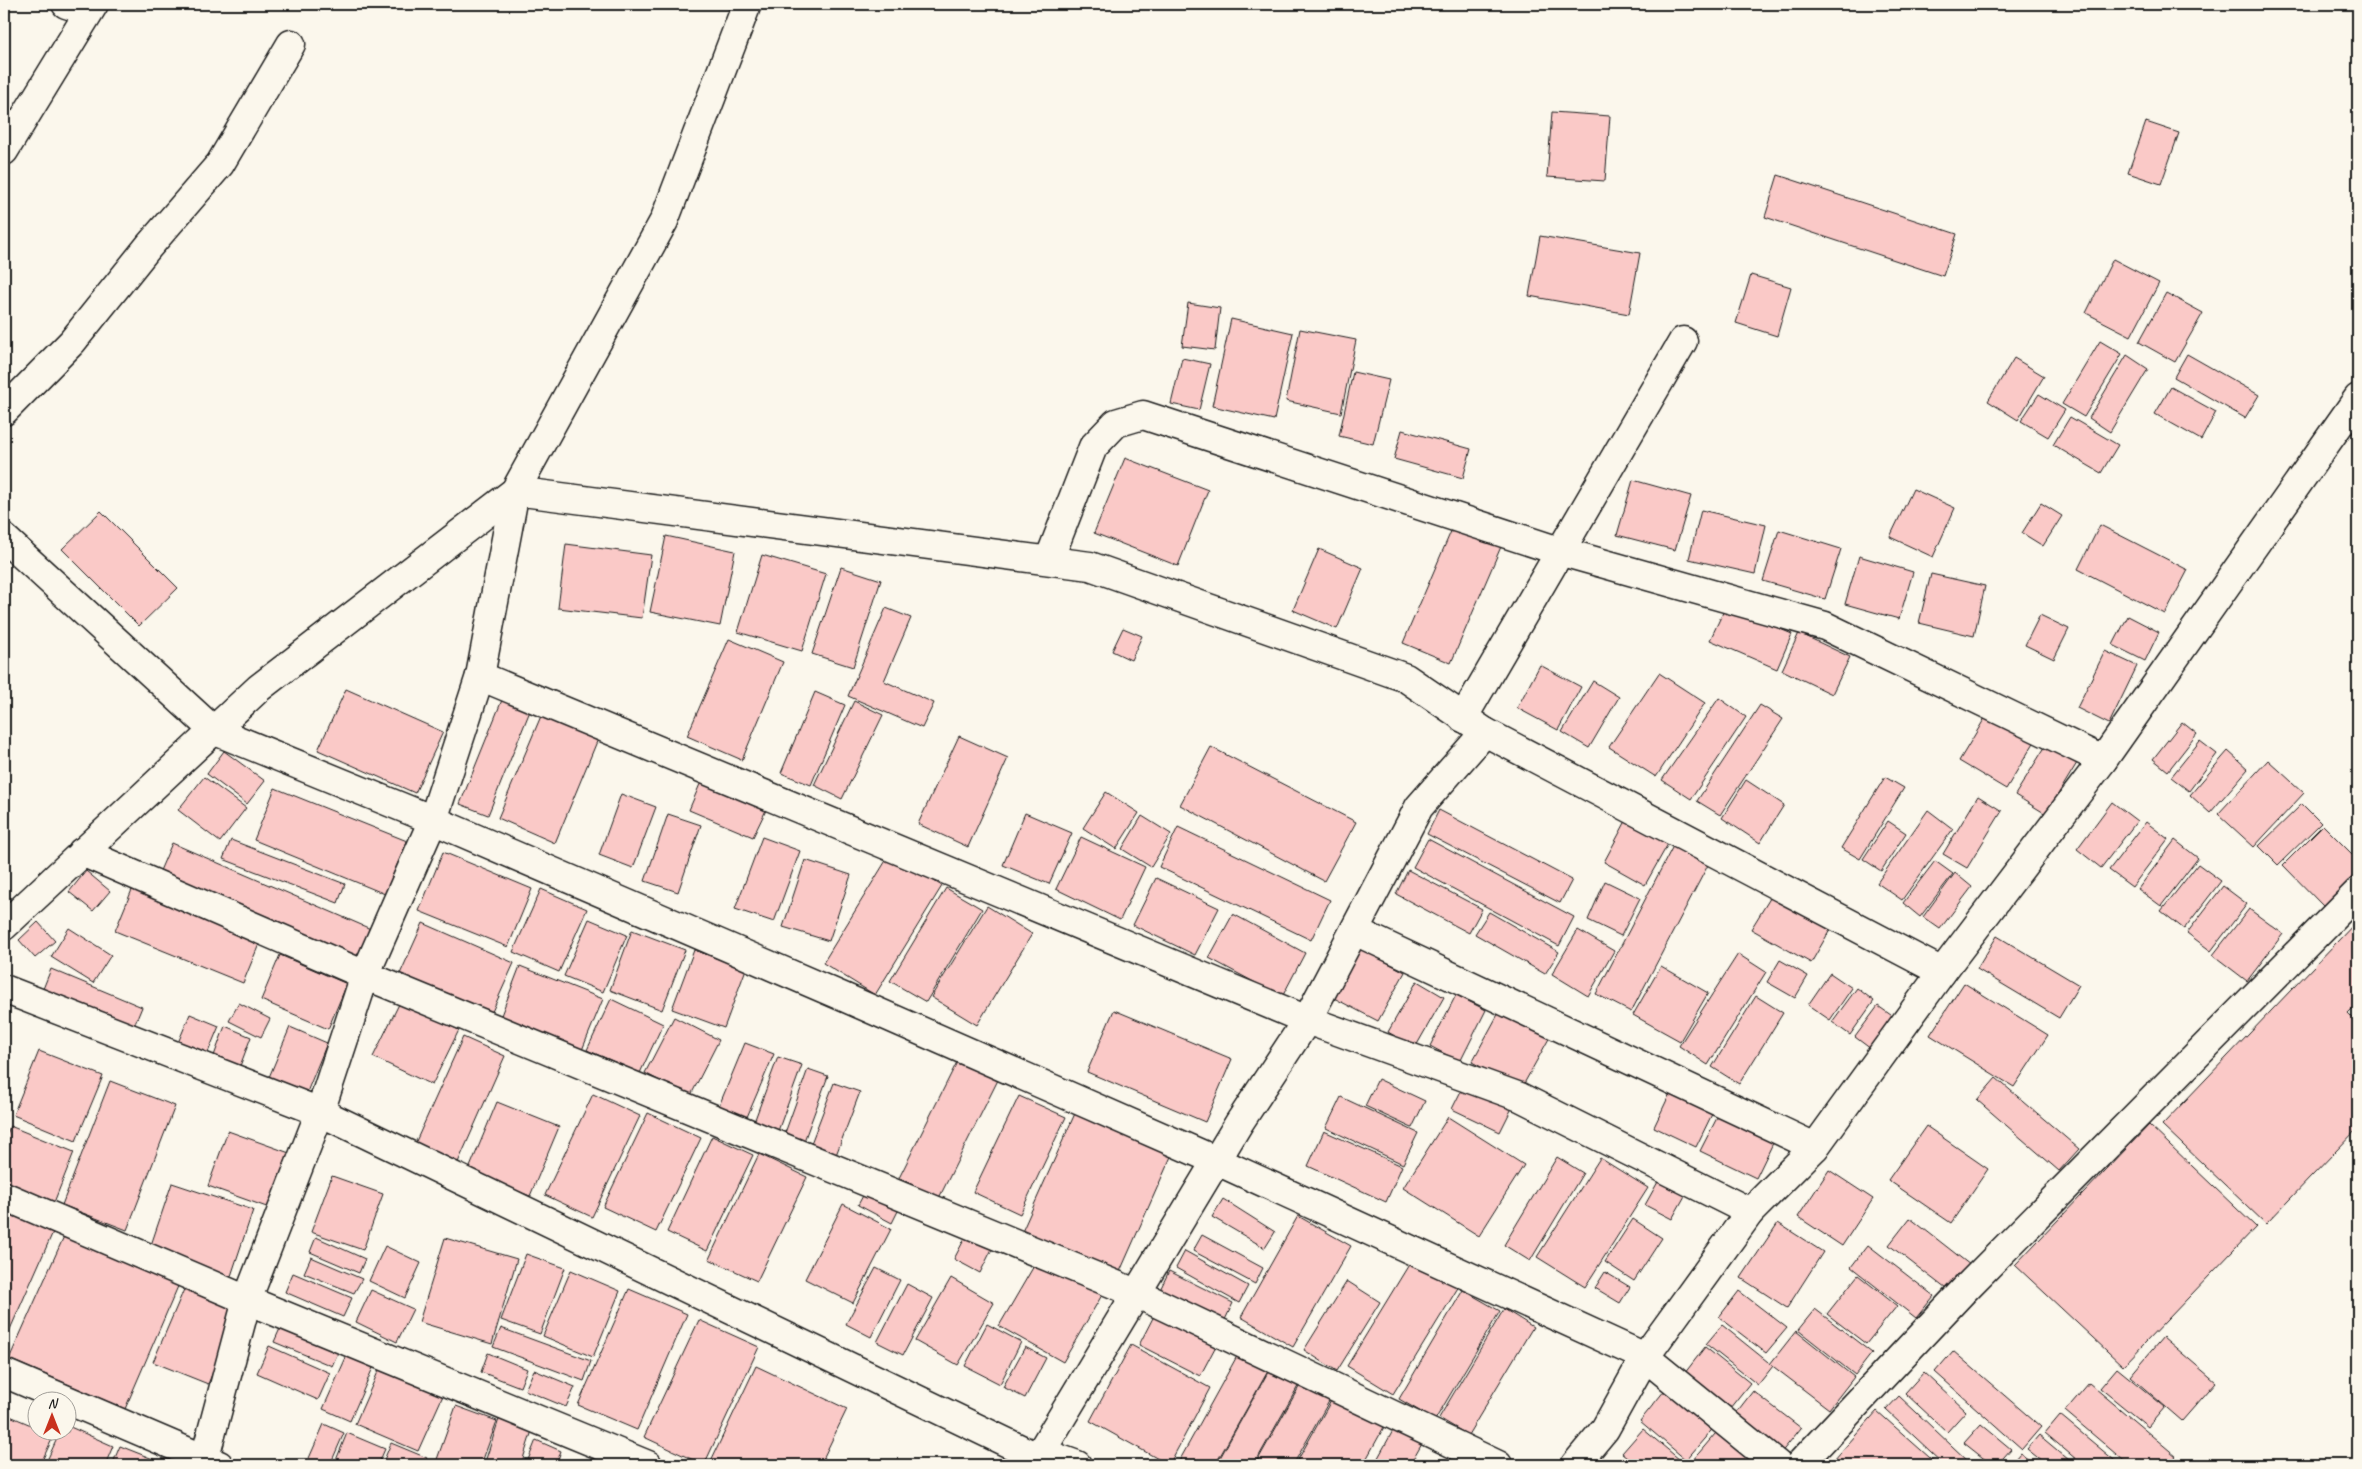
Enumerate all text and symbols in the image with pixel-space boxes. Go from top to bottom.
north arrow [28,1392,78,1442]
text: N [48,1395,59,1412]

